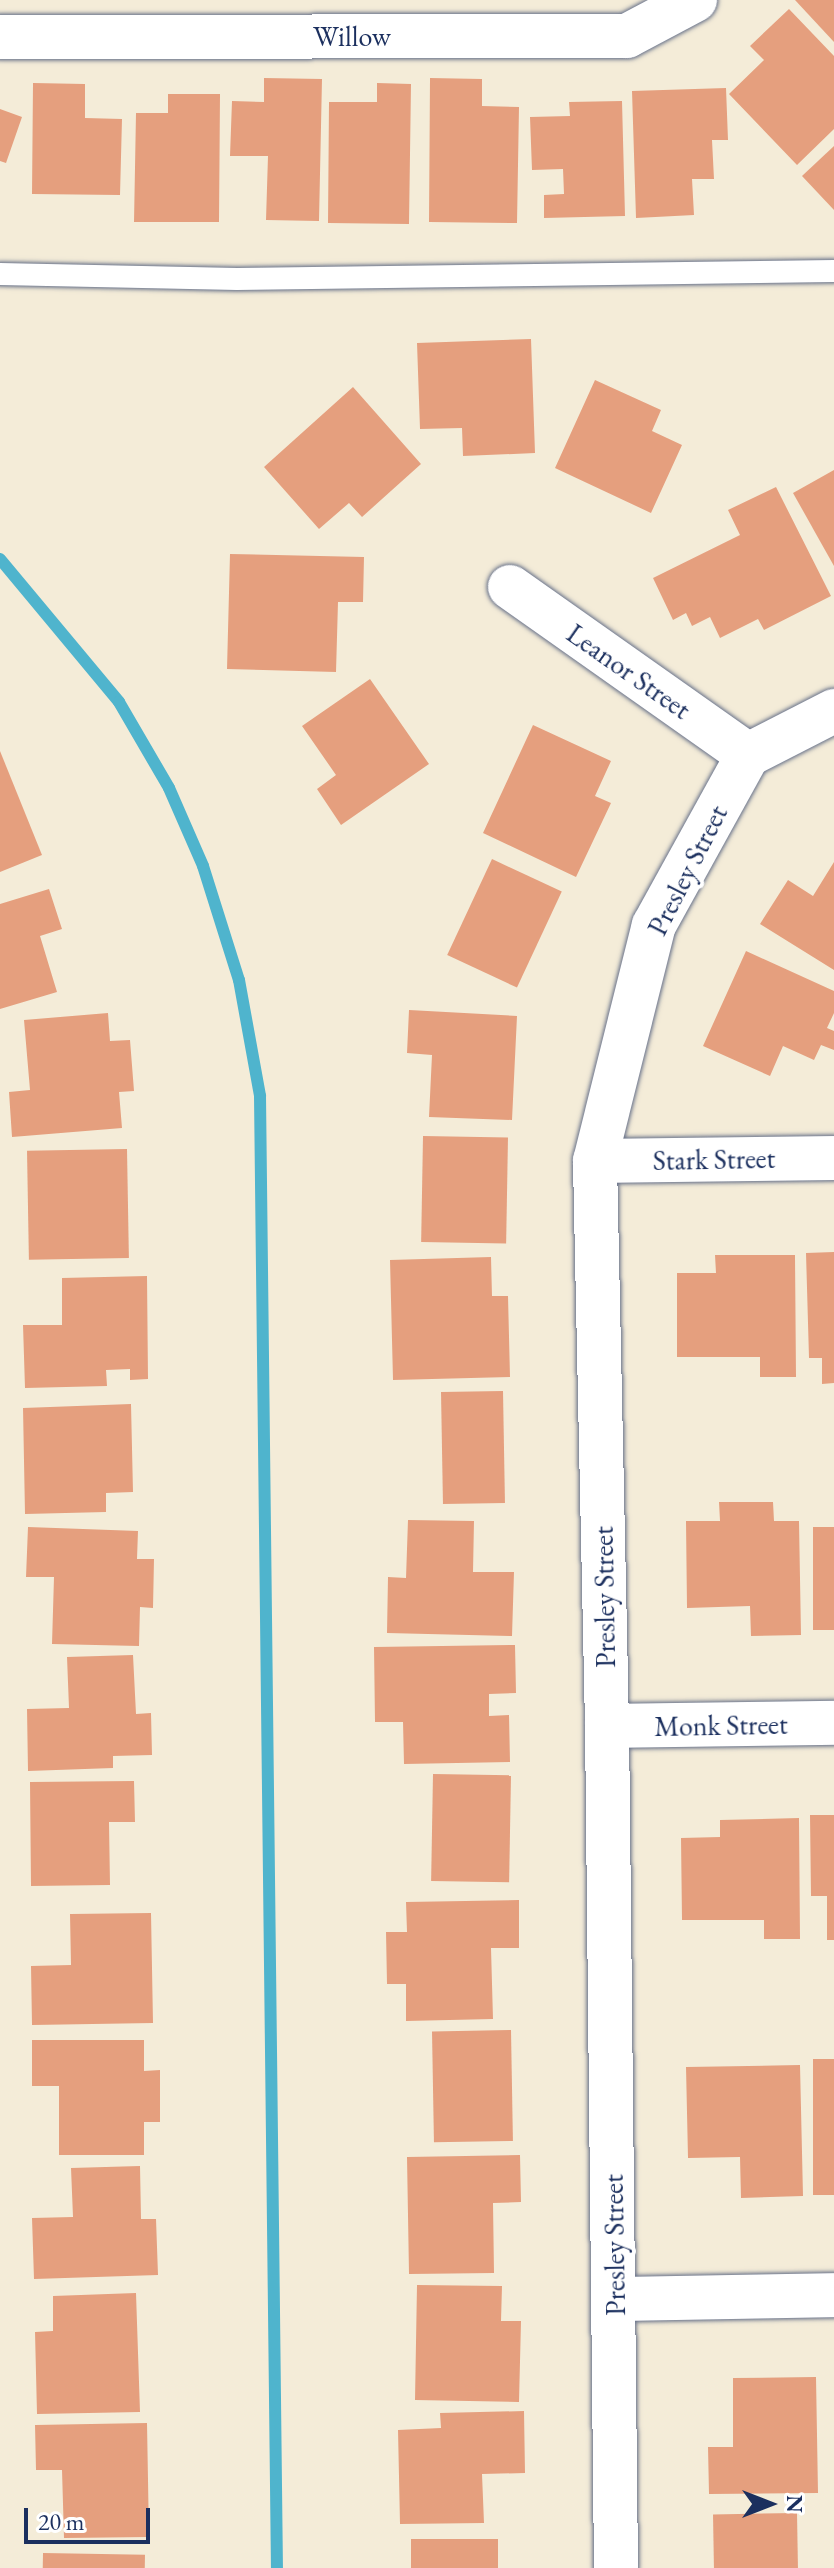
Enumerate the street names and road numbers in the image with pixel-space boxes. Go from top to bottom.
street label: Willow [313,19,391,53]
street label: Leanor Street [561,616,697,726]
street label: Presley Street [640,799,734,941]
street label: Stark Street [652,1141,776,1177]
street label: Presley Street [586,1526,622,1668]
street label: Monk Street [654,1707,788,1743]
street label: Presley Street [596,2174,632,2316]

